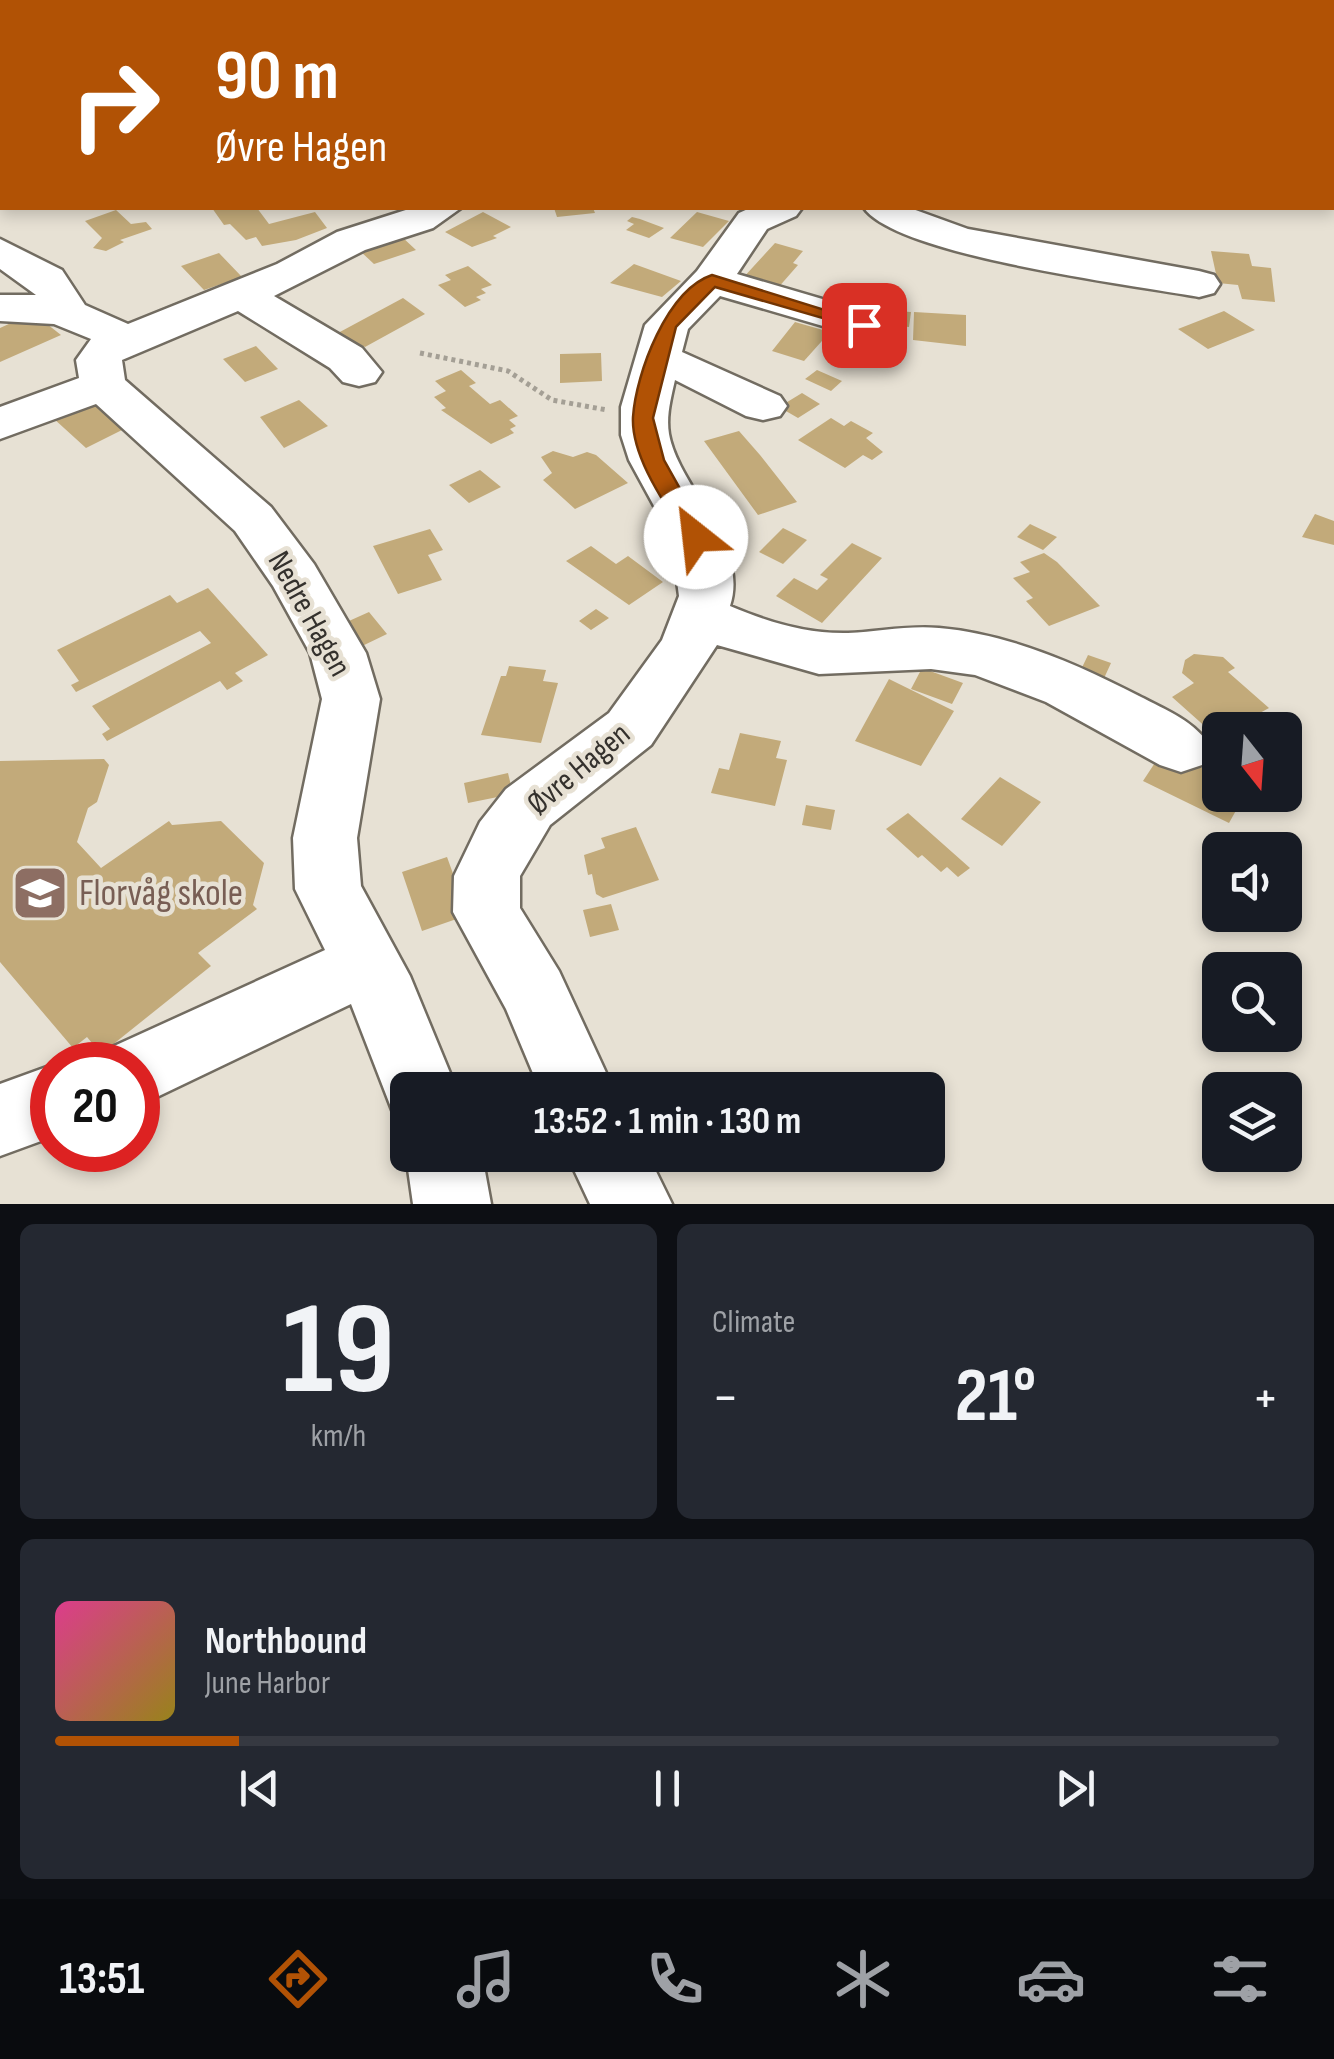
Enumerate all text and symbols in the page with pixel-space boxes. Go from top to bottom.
text: 90 m [215,35,339,119]
icon: right [50,40,180,170]
text: Øvre Hagen [215,120,387,175]
pin [822,283,907,368]
icon: arrive [837,298,892,353]
position arrow [644,485,748,589]
street label: Nedre Hagen [259,545,359,683]
north arrow [1202,712,1302,812]
map controls [1202,712,1302,1172]
street label: Øvre Hagen [520,715,638,823]
button: sound [1202,832,1302,932]
school or university icon: Florvåg skole [10,863,70,923]
place label: Florvåg skole [79,871,243,916]
button: search [1202,952,1302,1052]
speed limit sign: 20 [30,1042,160,1172]
button: layers [1202,1072,1302,1172]
text: 13:52 · 1 min · 130 m [534,1099,801,1144]
text: 19 [282,1274,395,1430]
text: Climate [712,1303,795,1342]
text: 21° [955,1352,1036,1443]
text: − [712,1365,739,1432]
text: + [1252,1365,1279,1432]
text: km/h [311,1417,366,1456]
text: Northbound [205,1619,367,1664]
text: June Harbor [205,1664,330,1703]
icon: previous [232,1761,287,1816]
icon: pause [640,1761,695,1816]
icon: next [1048,1761,1103,1816]
icon: directions [263,1944,333,2014]
icon: music [451,1944,521,2014]
icon: phone [640,1944,710,2014]
icon: climate [828,1944,898,2014]
icon: car [1016,1944,1086,2014]
icon: filters [1205,1944,1275,2014]
text: 13:51 [59,1952,144,2007]

